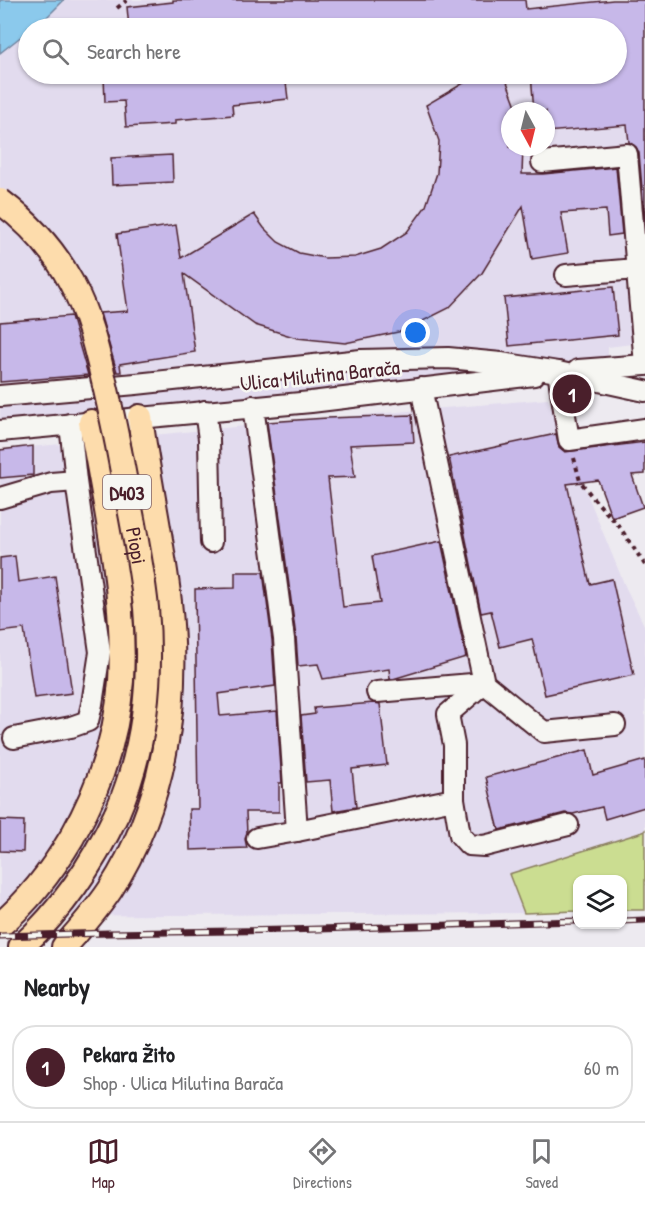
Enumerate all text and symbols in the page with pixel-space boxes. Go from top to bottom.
search box [18,18,627,84]
icon: search [39,35,72,68]
text: Search here [87,36,181,66]
north arrow [501,102,555,156]
your location [401,318,430,347]
street label: Ulica Milutina Barača [239,352,401,398]
pin: 1 [552,372,592,416]
road number: D403 [103,475,151,509]
street label: Piopi [119,525,154,566]
map controls [573,875,627,929]
button: layers [573,875,627,929]
text: Nearby [24,969,90,1004]
text: Pekara Žito [83,1039,175,1069]
text: 1 [42,1054,49,1081]
text: 60 m [584,1054,619,1081]
text: Shop · Ulica Milutina Barača [83,1069,283,1096]
tab: Map [87,1135,120,1193]
tab: Directions [293,1135,352,1193]
tab: Saved [525,1135,558,1193]

